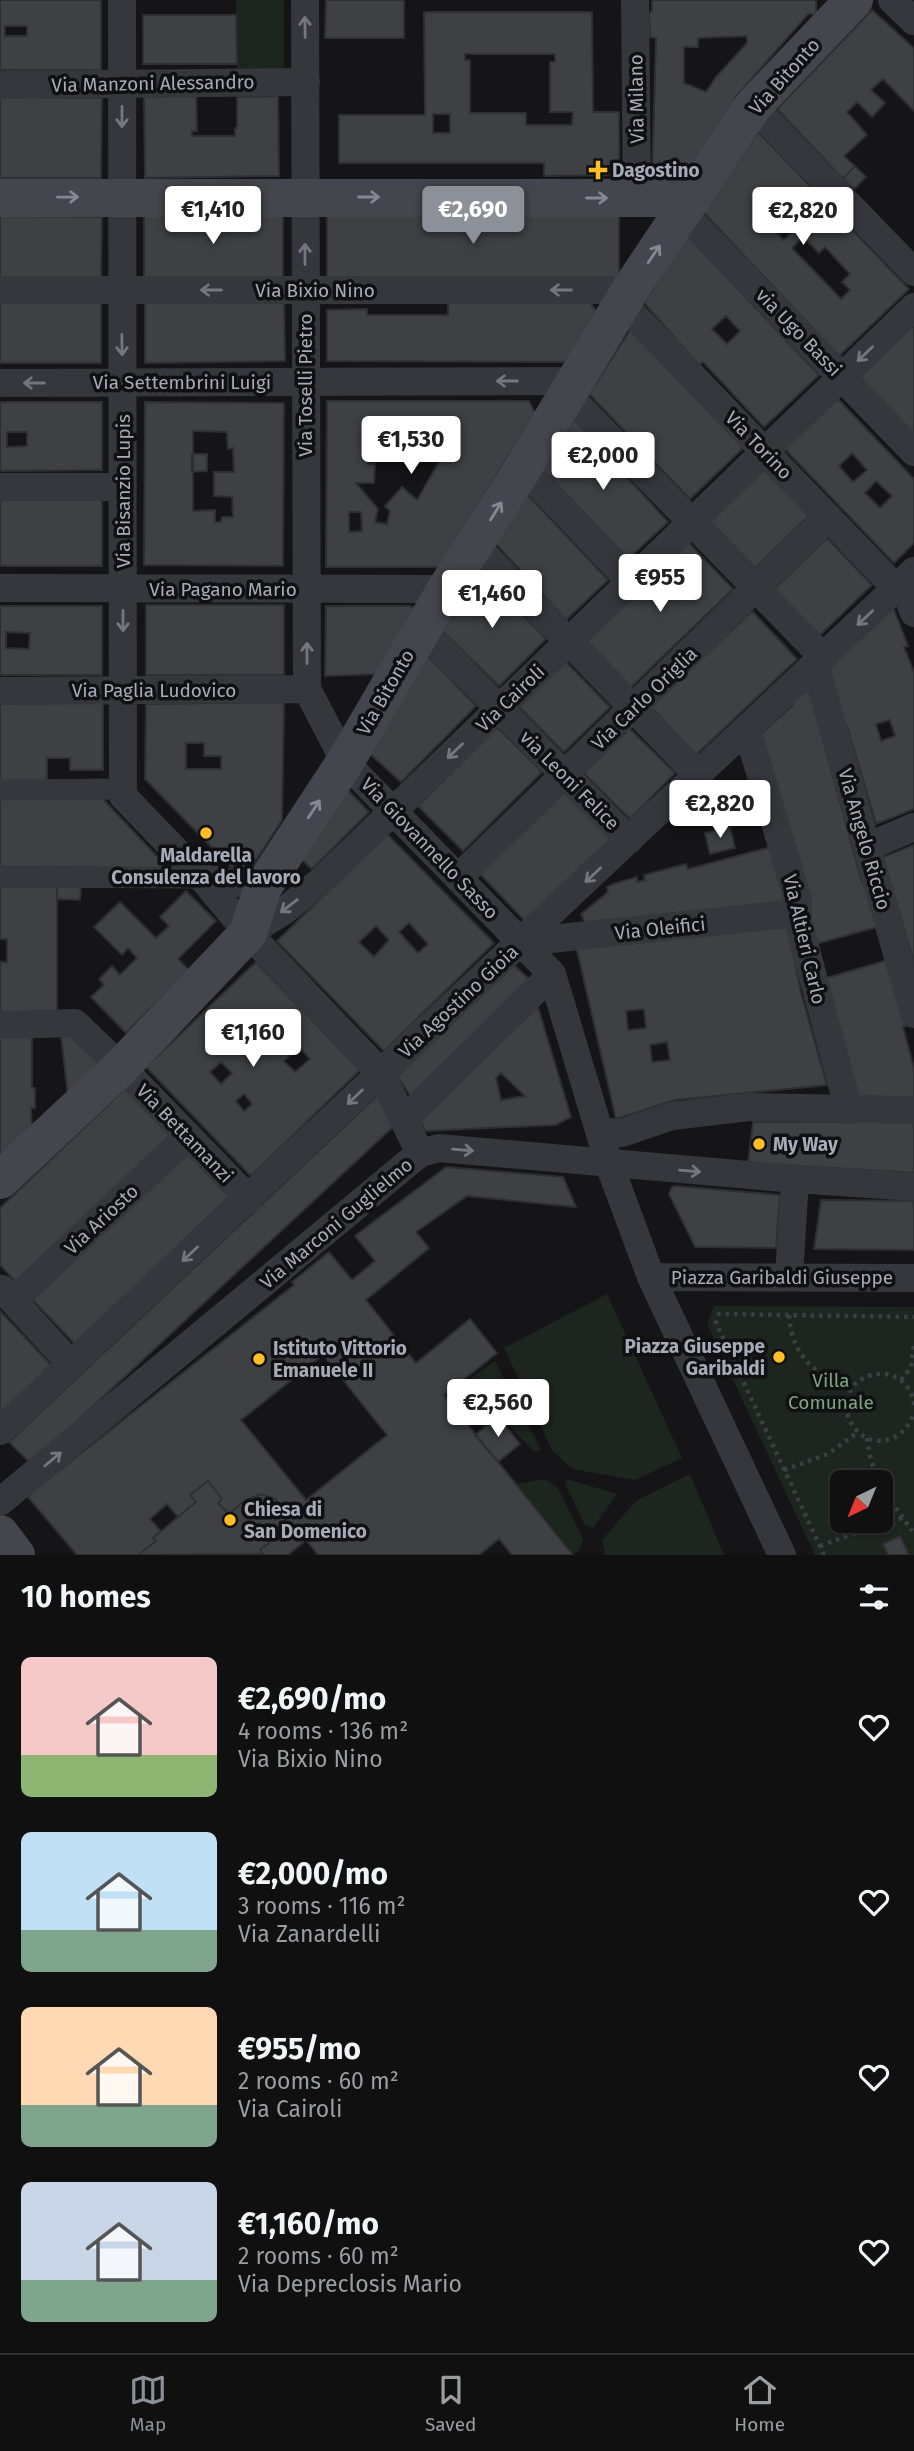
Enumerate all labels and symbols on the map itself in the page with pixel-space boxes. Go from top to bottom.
one-way arrow [299,16,312,39]
street label: Via Bitonto [744,33,825,119]
street label: Via Milano [624,54,649,144]
street label: Via Manzoni Alessandro [51,70,255,97]
one-way arrow [115,105,129,128]
place label: Dagostino [612,159,699,182]
marker: Dagostino [590,162,606,178]
pin: €1,410 [156,187,270,246]
pin: €2,690 [416,187,530,246]
pin: €2,820 [746,188,860,247]
one-way arrow [56,190,79,204]
one-way arrow [357,190,380,204]
one-way arrow [585,191,608,205]
one-way arrow [298,243,312,266]
one-way arrow [647,245,661,265]
street label: Via Bixio Nino [255,279,375,302]
one-way arrow [200,283,223,297]
one-way arrow [550,283,573,297]
street label: via Ugo Bassi [751,284,846,381]
street label: Via Toselli Pietro [294,313,317,457]
one-way arrow [115,333,129,356]
one-way arrow [857,346,874,363]
street label: Via Settembrini Luigi [93,371,271,394]
one-way arrow [495,374,518,388]
one-way arrow [23,376,46,389]
street label: Via Torino [720,406,797,484]
street label: Via Bisanzio Lupis [112,414,135,568]
pin: €1,530 [354,416,468,476]
pin: €2,000 [546,433,660,492]
one-way arrow [490,501,504,521]
pin: €955 [619,554,701,614]
pin: €1,460 [435,570,549,630]
street label: Via Pagano Mario [149,578,297,601]
one-way arrow [116,609,130,632]
one-way arrow [856,609,873,626]
one-way arrow [300,642,314,665]
street label: Via Carlo Origlia [587,642,702,755]
street label: Via Bitonto [352,645,419,739]
street label: Via Cairoli [471,660,549,737]
street label: Via Paglia Ludovico [72,679,236,702]
street label: via Leoni Felice [515,726,624,835]
one-way arrow [447,742,464,759]
street label: Via Angelo Riccio [833,766,896,912]
street label: Via Giovannello Sasso [356,773,503,924]
pin: €2,820 [663,780,777,840]
one-way arrow [307,800,321,820]
marker: Maldarella Consulenza del lavoro [198,825,214,841]
place label: Maldarella Consulenza del lavoro [111,844,301,889]
one-way arrow [585,867,602,884]
street label: Via Altieri Carlo [778,872,831,1006]
one-way arrow [280,899,299,914]
street label: Via Oleifici [614,912,707,945]
street label: Via Agostino Gioia [394,940,523,1063]
pin: €1,160 [196,1010,310,1069]
street label: Via Bettamanzi [132,1079,238,1188]
one-way arrow [346,1089,363,1106]
place label: My Way [773,1133,838,1156]
marker: My Way [751,1136,767,1152]
one-way arrow [451,1144,474,1157]
street label: Via Marconi Guglielmo [256,1153,417,1294]
one-way arrow [678,1165,701,1178]
street label: Via Ariosto [60,1179,143,1259]
one-way arrow [182,1245,199,1262]
street label: Piazza Garibaldi Giuseppe [671,1266,893,1289]
place label: Piazza Giuseppe Garibaldi [624,1335,765,1380]
place label: Istituto Vittorio Emanuele II [273,1337,407,1382]
marker: Piazza Giuseppe Garibaldi [771,1349,787,1365]
marker: Istituto Vittorio Emanuele II [251,1351,267,1367]
park label: Villa Comunale [788,1369,874,1414]
pin: €2,560 [441,1380,555,1439]
one-way arrow [43,1451,61,1467]
north arrow [830,1470,892,1533]
place label: Chiesa di San Domenico [244,1498,367,1543]
marker: Chiesa di San Domenico [222,1512,238,1528]

